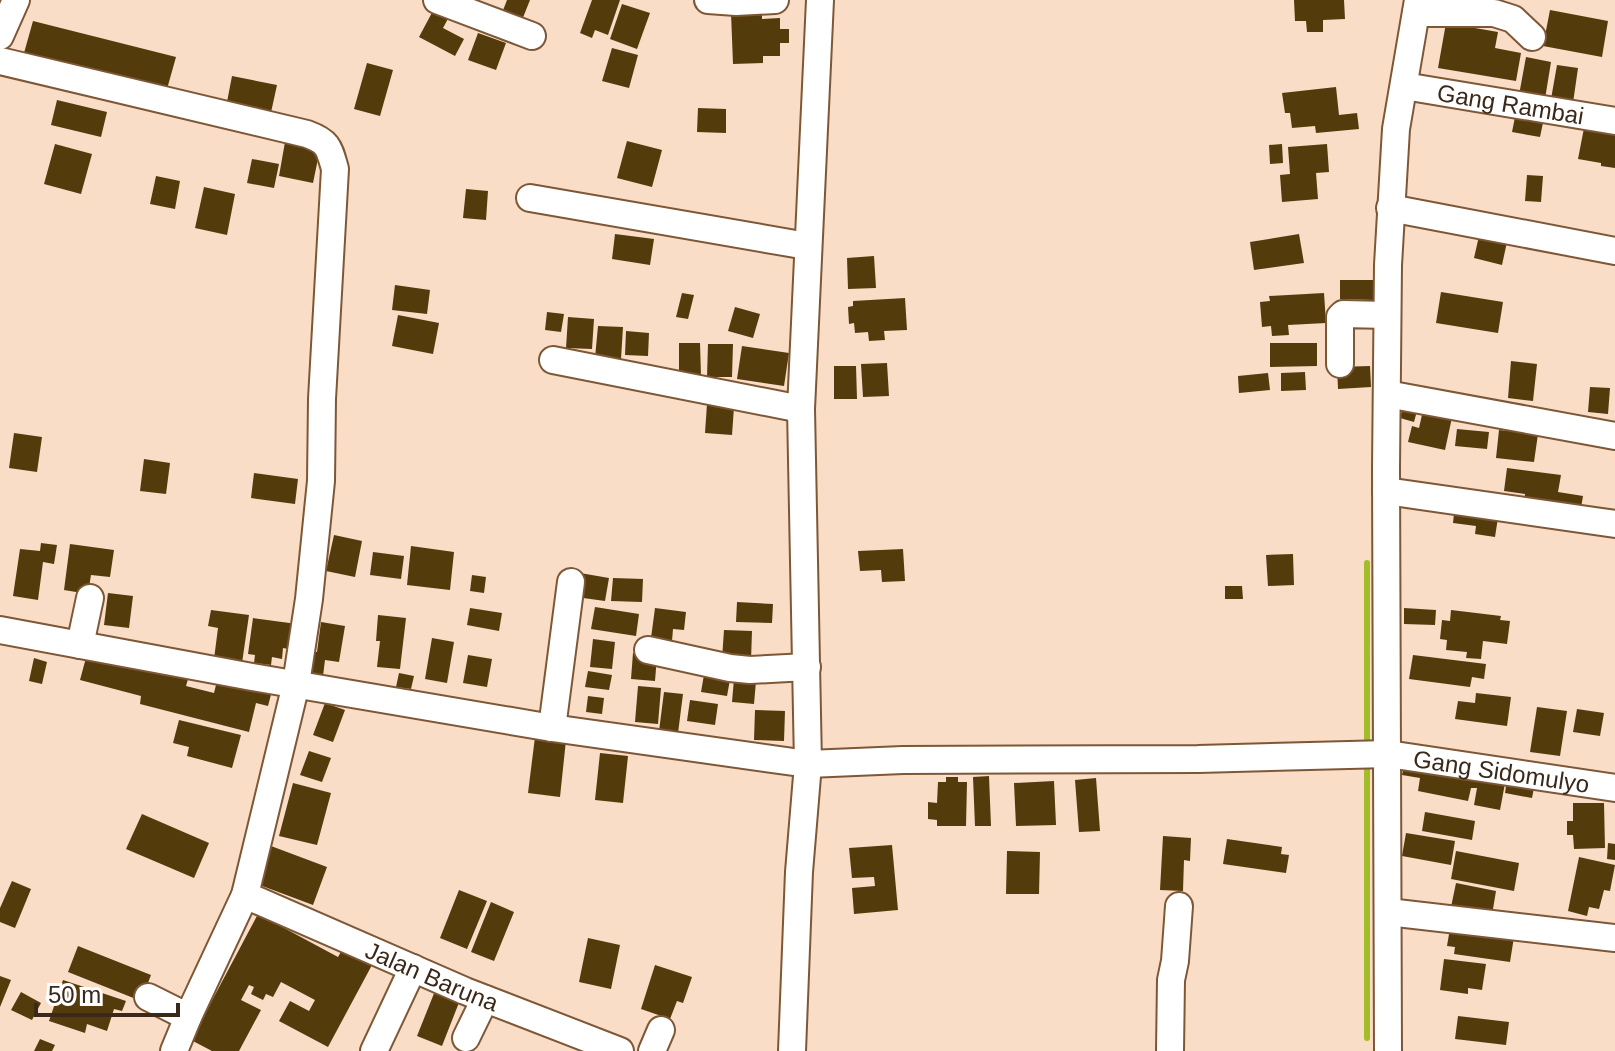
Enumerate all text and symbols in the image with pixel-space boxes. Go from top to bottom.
street label: Gang Rambai [1435,78,1586,129]
street label: Gang Sidomulyo [1412,744,1591,797]
street label: Jalan Baruna [362,936,503,1016]
scale bar [36,967,178,1017]
text: 50 m [48,981,101,1008]

